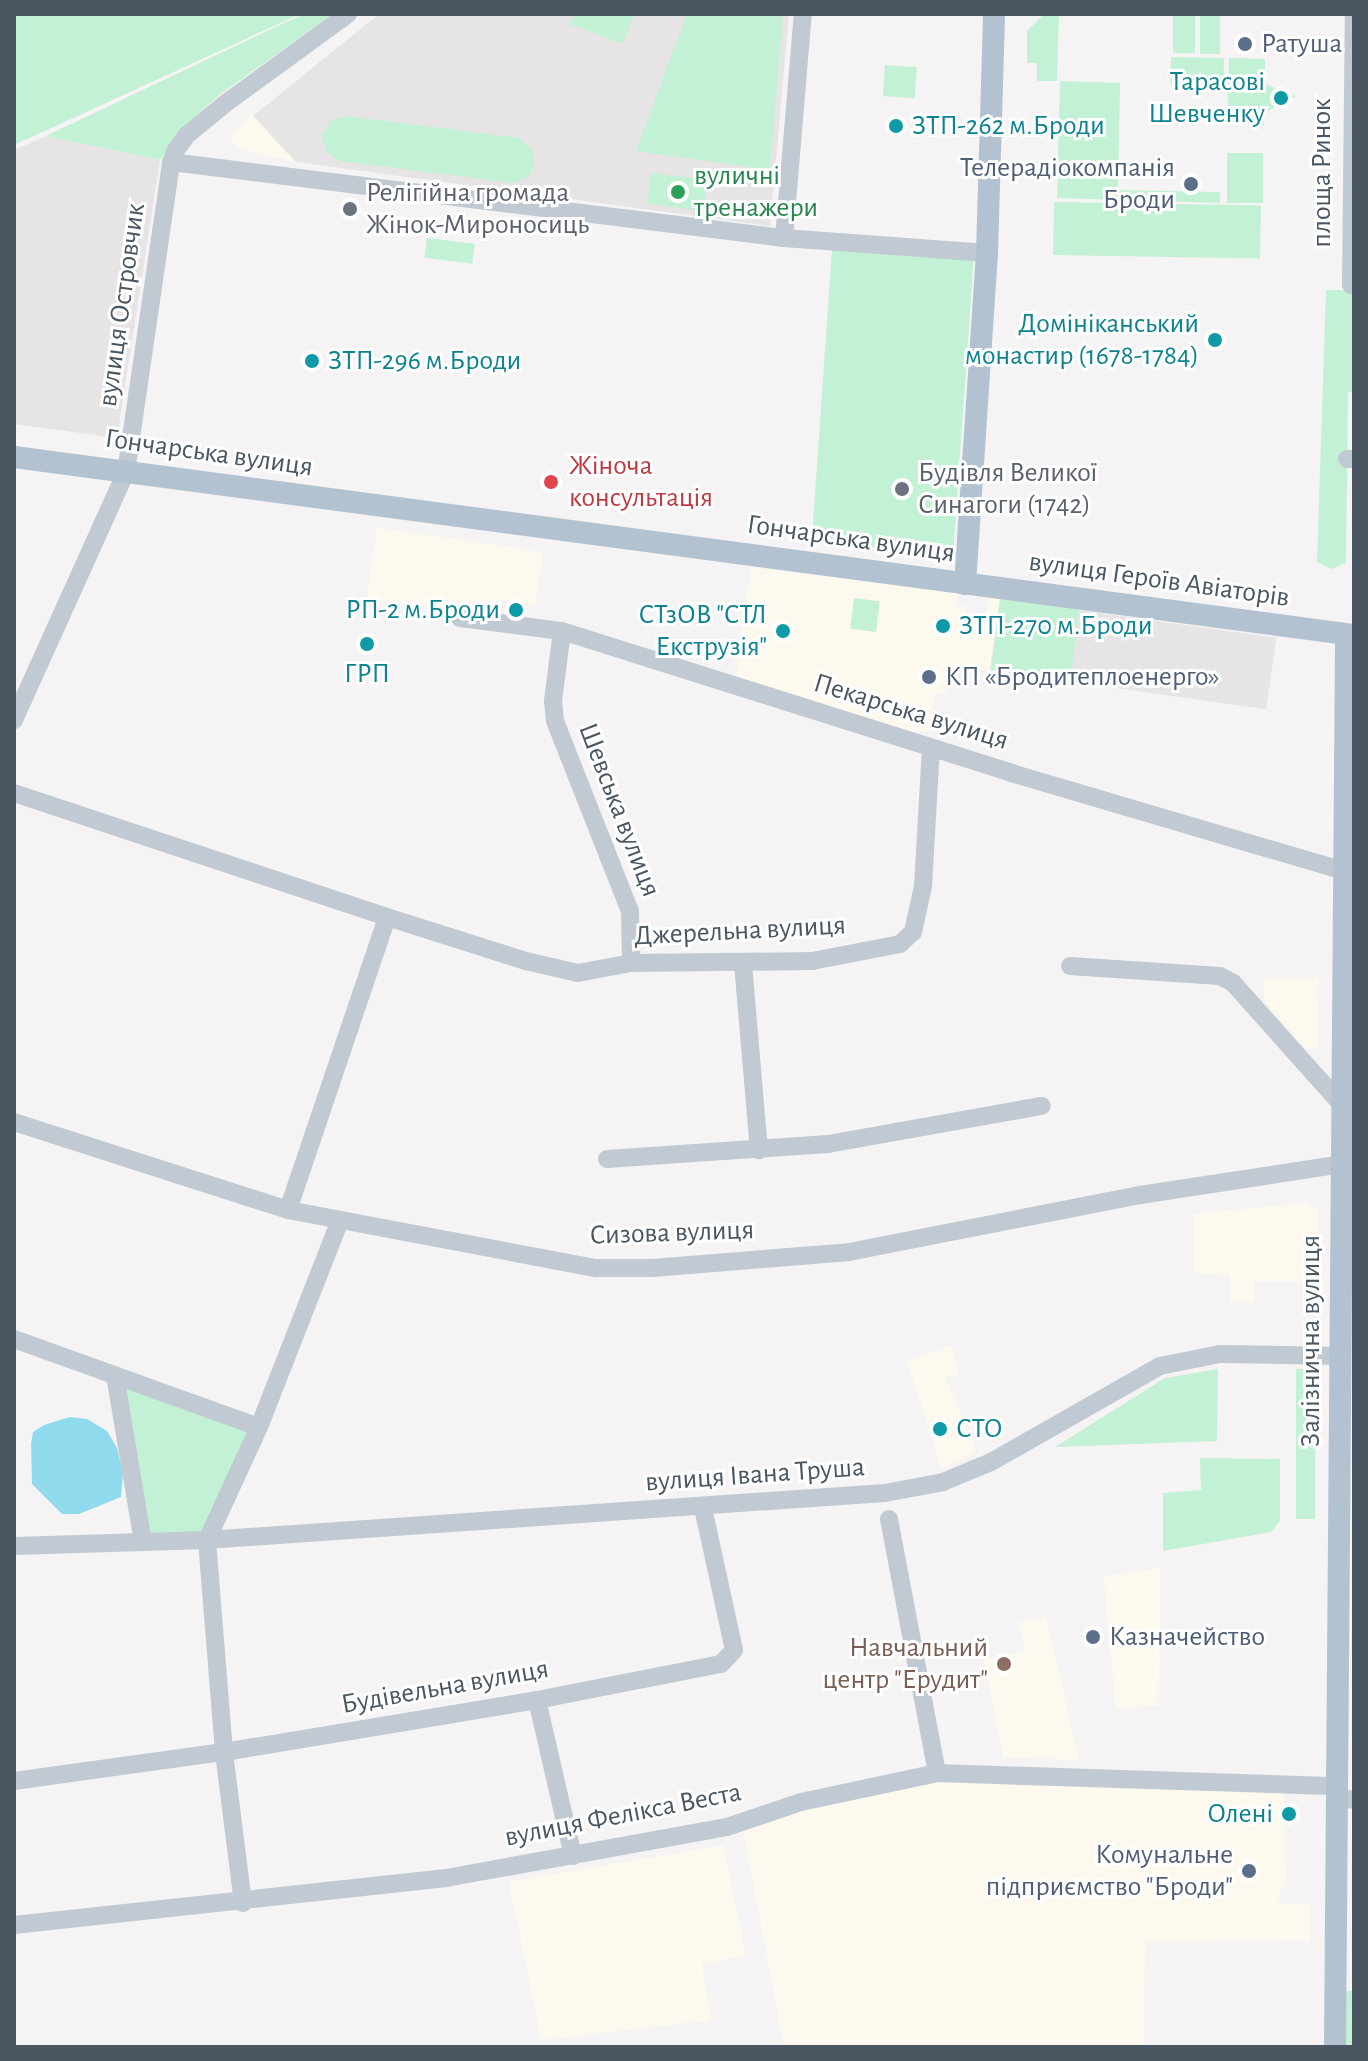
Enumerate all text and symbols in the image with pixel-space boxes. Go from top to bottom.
place label: Ратуша [1261,27,1342,61]
marker: Ратуша [1236,35,1254,53]
place label: Тарасові Шевченку [1148,65,1265,131]
marker: Тарасові Шевченку [1272,89,1290,107]
street label: площа Ринок [1305,98,1339,248]
place label: ЗТП-262 м.Броди [912,109,1105,143]
marker: ЗТП-262 м.Броди [887,117,905,135]
place label: Телерадіокомпанія Броди [960,151,1175,217]
place label: вуличні тренажери [694,159,818,225]
marker: Телерадіокомпанія Броди [1182,175,1200,193]
place label: Релігійна громада Жінок-Мироносиць [366,176,589,242]
marker: вуличні тренажери [669,183,687,201]
marker: Релігійна громада Жінок-Мироносиць [341,200,359,218]
street label: вулиця Островчик [91,201,153,409]
place label: Домініканський монастир (1678-1784) [965,307,1199,373]
marker: Домініканський монастир (1678-1784) [1206,331,1224,349]
place label: ЗТП-296 м.Броди [328,344,521,378]
marker: ЗТП-296 м.Броди [303,352,321,370]
street label: Гончарська вулиця [103,422,315,484]
place label: Жіноча консультація [569,449,713,515]
place label: Будівля Великої Синагоги (1742) [918,456,1097,522]
marker: Жіноча консультація [540,471,562,493]
marker: Будівля Великої Синагоги (1742) [893,480,911,498]
street label: Гончарська вулиця [745,508,957,570]
street label: вулиця Героїв Авіаторів [1026,545,1292,615]
place label: РП-2 м.Броди [345,593,500,627]
place label: СТзОВ "СТЛ Екструзія" [638,598,767,664]
marker: РП-2 м.Броди [507,601,525,619]
place label: ЗТП-270 м.Броди [959,609,1153,643]
marker: ЗТП-270 м.Броди [934,617,952,635]
marker: СТзОВ "СТЛ Екструзія" [774,622,792,640]
marker: ГРП [358,635,376,653]
place label: ГРП [344,657,390,691]
place label: КП «Бродитеплоенерго» [945,660,1220,694]
street label: Пекарська вулиця [809,666,1013,758]
marker: КП «Бродитеплоенерго» [920,668,938,686]
street label: Шевська вулиця [570,718,668,902]
street label: Джерельна вулиця [633,909,847,953]
street label: Сизова вулиця [589,1213,755,1253]
street label: Залізнична вулиця [1294,1235,1328,1447]
place label: СТО [956,1412,1003,1446]
marker: СТО [931,1420,949,1438]
street label: вулиця Івана Труша [644,1451,866,1499]
place label: Казначейство [1109,1620,1265,1654]
marker: Казначейство [1084,1628,1102,1646]
place label: Навчальний центр "Ерудит" [822,1631,988,1697]
street label: Будівельна вулиця [339,1652,551,1722]
marker: Навчальний центр "Ерудит" [995,1655,1013,1673]
street label: вулиця Фелікса Веста [502,1776,744,1854]
place label: Олені [1207,1797,1273,1831]
marker: Олені [1280,1805,1298,1823]
place label: Комунальне підприємство "Броди" [986,1838,1233,1904]
marker: Комунальне підприємство "Броди" [1240,1862,1258,1880]

